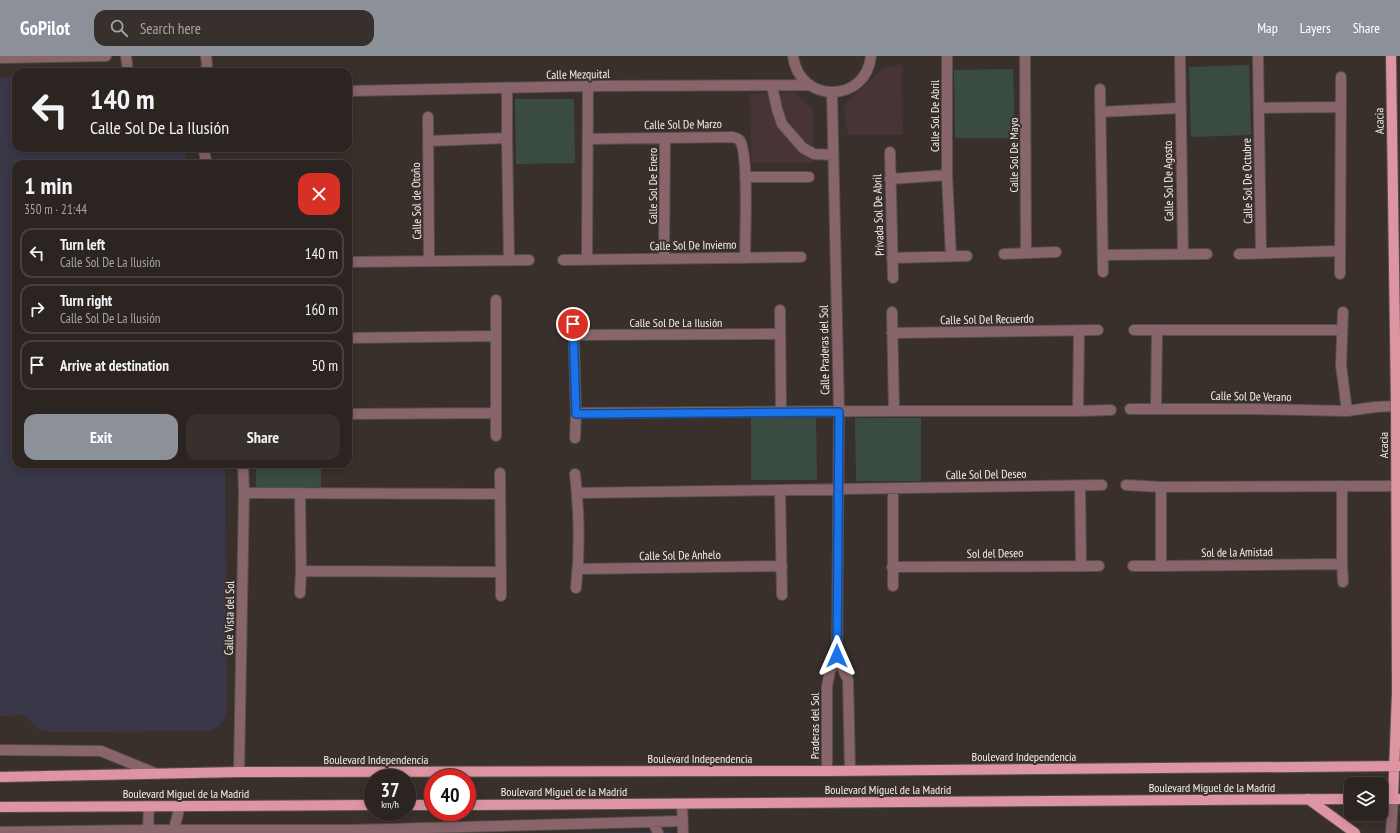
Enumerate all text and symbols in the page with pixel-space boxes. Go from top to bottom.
search box [94,10,374,46]
text: GoPilot [20,16,70,40]
icon: search [108,17,130,39]
text: Search here [140,19,201,38]
text: Map [1257,19,1278,37]
text: Layers [1300,19,1331,37]
text: Share [1353,19,1380,37]
street label: Calle Mezquital [546,66,610,82]
text: 140 m [90,80,154,117]
street label: Calle Sol De Abril [927,80,942,152]
icon: left [24,84,76,136]
street label: Acacia [1371,108,1387,134]
text: Calle Sol De La Ilusión [90,116,229,139]
street label: Calle Sol De Marzo [644,116,722,132]
street label: Calle Sol De Mayo [1006,118,1021,192]
street label: Calle Sol De Octubre [1239,138,1255,224]
street label: Calle Sol De Agosto [1160,141,1176,221]
street label: Calle Sol De Enero [645,148,660,224]
street label: Calle Sol de Otoño [408,162,424,240]
text: 1 min [24,170,72,201]
button: close [298,173,340,215]
street label: Privada Sol De Abril [869,174,887,256]
text: 350 m · 21:44 [24,201,87,218]
text: Turn left [60,235,105,254]
street label: Calle Sol De Invierno [650,237,736,253]
icon: left [26,242,48,264]
text: 140 m [305,244,338,263]
text: Calle Sol De La Ilusión [60,254,161,271]
text: Turn right [60,291,112,310]
icon: right [26,298,48,320]
text: 160 m [305,300,338,319]
street label: Calle Praderas del Sol [816,305,832,395]
pin [556,307,590,341]
text: Calle Sol De La Ilusión [60,310,161,327]
street label: Calle Sol Del Recuerdo [940,311,1034,327]
icon: arrive [562,313,584,335]
street label: Calle Sol De La Ilusión [630,315,722,330]
icon: arrive [26,354,48,376]
text: Arrive at destination [60,356,169,375]
text: 50 m [312,356,338,375]
street label: Calle Sol De Verano [1210,388,1292,404]
button: Exit [24,414,178,460]
button: Share [186,414,340,460]
street label: Acacia [1376,432,1391,458]
street label: Calle Sol Del Deseo [945,466,1027,482]
street label: Sol de la Amistad [1201,544,1273,560]
street label: Sol del Deseo [967,545,1023,561]
street label: Calle Sol De Anhelo [639,547,721,563]
street label: Calle Vista del Sol [221,580,237,655]
position arrow [816,635,858,677]
street label: Praderas del Sol [807,692,822,759]
street label: Boulevard Independencia [972,749,1077,764]
street label: Boulevard Independencia [648,751,753,766]
street label: Boulevard Independencia [324,752,429,767]
speed limit sign: 40 [424,769,476,821]
text: 37 [380,777,400,803]
map controls [1344,777,1388,821]
button: layers [1344,777,1388,821]
street label: Boulevard Miguel de la Madrid [1149,780,1275,795]
street label: Boulevard Miguel de la Madrid [825,782,951,797]
street label: Boulevard Miguel de la Madrid [501,784,627,799]
street label: Boulevard Miguel de la Madrid [123,786,249,801]
text: km/h [381,798,399,811]

